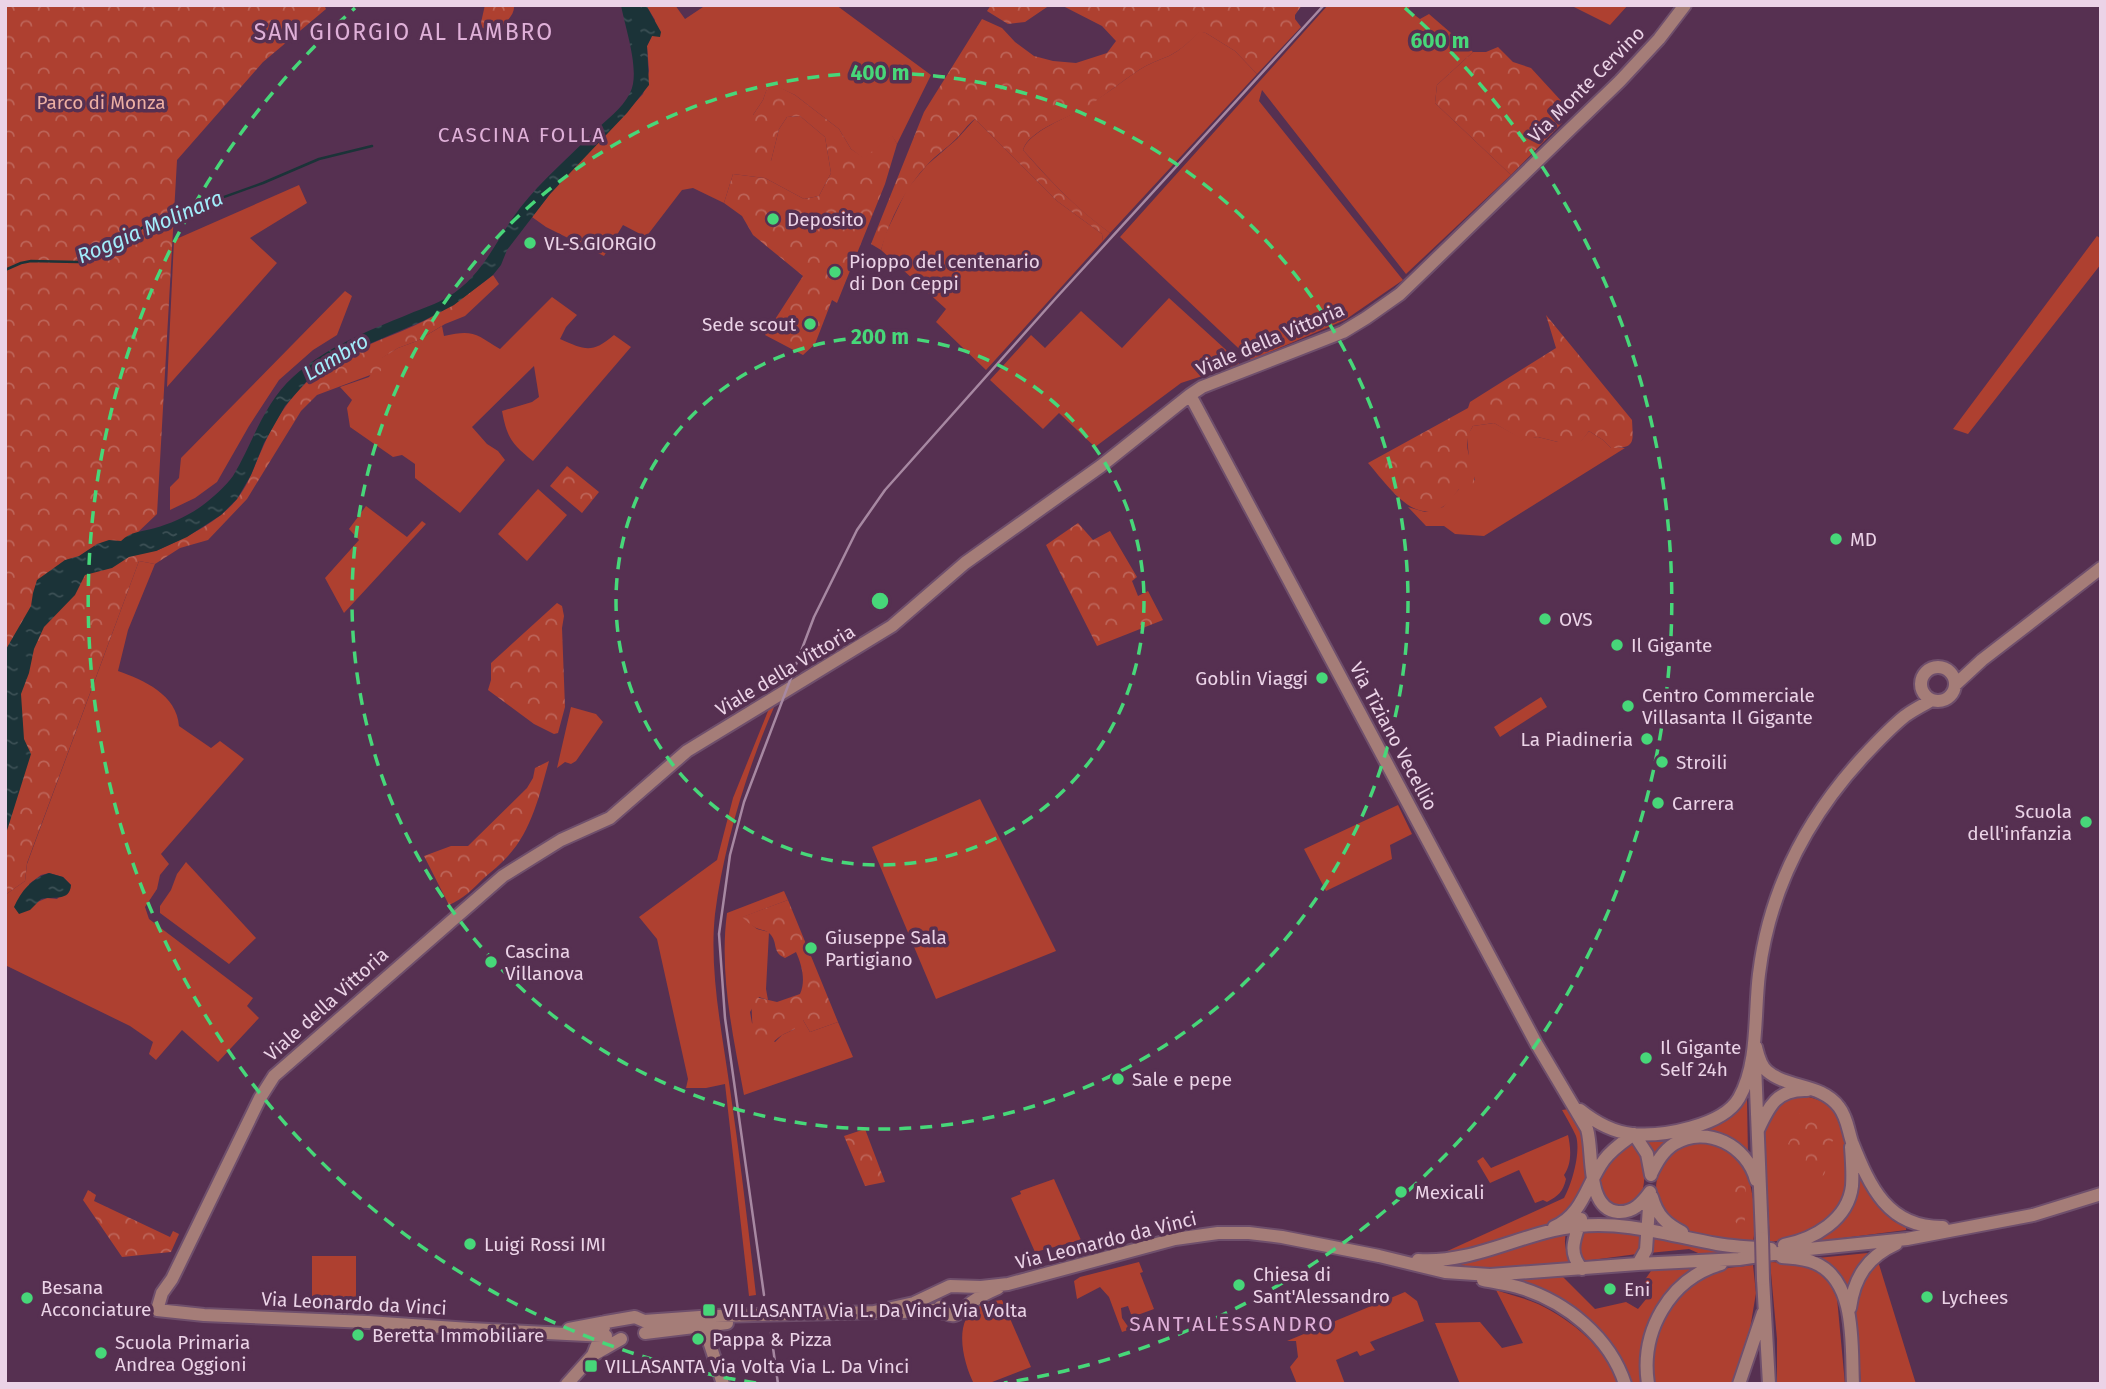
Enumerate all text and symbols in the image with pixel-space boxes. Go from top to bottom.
district label: SAN GIORGIO AL LAMBRO [254,18,554,46]
street label: Via Monte Cervino [1523,21,1649,147]
text: 600 m [1410,28,1470,54]
text: 400 m [850,60,910,86]
park label: Parco di Monza [36,91,166,114]
district label: CASCINA FOLLA [438,122,606,148]
water label: Roggia Molinara [73,185,227,269]
place label: Deposito [787,208,864,231]
marker: Deposito [765,211,781,227]
place label: VL-S.GIORGIO [544,232,656,255]
marker: VL-S.GIORGIO [522,235,538,251]
place label: Pioppo del centenario di Don Ceppi [849,250,1040,295]
marker: Pioppo del centenario di Don Ceppi [827,264,843,280]
street label: Viale della Vittoria [1193,298,1348,381]
place label: Sede scout [702,313,796,336]
marker: Sede scout [802,316,818,332]
text: 200 m [851,324,909,350]
water label: Lambro [299,328,373,386]
place label: MD [1850,528,1877,551]
marker: MD [1828,531,1844,547]
centre of rings [868,589,892,613]
place label: OVS [1559,608,1593,631]
marker: OVS [1537,611,1553,627]
street label: Viale della Vittoria [711,620,859,721]
place label: Il Gigante [1631,634,1712,657]
marker: Il Gigante [1609,637,1625,653]
street label: Via Tiziano Vecellio [1345,658,1442,814]
place label: Goblin Viaggi [1195,667,1308,690]
marker: Goblin Viaggi [1314,670,1330,686]
place label: Centro Commerciale Villasanta Il Gigante [1642,684,1815,729]
marker: Centro Commerciale Villasanta Il Gigante [1620,698,1636,714]
place label: La Piadineria [1520,728,1633,751]
marker: La Piadineria [1639,731,1655,747]
place label: Stroili [1676,751,1727,774]
marker: Stroili [1654,754,1670,770]
place label: Carrera [1672,792,1734,815]
marker: Carrera [1650,795,1666,811]
place label: Scuola dell'infanzia [1967,800,2072,845]
marker: Scuola dell'infanzia [2078,814,2094,830]
place label: Giuseppe Sala Partigiano [825,926,947,971]
place label: Cascina Villanova [505,940,584,985]
marker: Giuseppe Sala Partigiano [803,940,819,956]
street label: Viale della Vittoria [260,943,393,1066]
marker: Cascina Villanova [483,954,499,970]
place label: Il Gigante Self 24h [1660,1036,1741,1081]
marker: Il Gigante Self 24h [1638,1050,1654,1066]
place label: Sale e pepe [1132,1068,1232,1091]
marker: Sale e pepe [1110,1071,1126,1087]
place label: Mexicali [1415,1181,1485,1204]
marker: Mexicali [1393,1184,1409,1200]
street label: Via Leonardo da Vinci [1013,1207,1199,1274]
place label: Luigi Rossi IMI [484,1233,606,1256]
marker: Luigi Rossi IMI [462,1236,478,1252]
place label: Chiesa di Sant'Alessandro [1253,1263,1390,1308]
place label: Besana Acconciature [41,1276,151,1321]
marker: Chiesa di Sant'Alessandro [1231,1277,1247,1293]
place label: Eni [1624,1278,1650,1301]
marker: Eni [1602,1281,1618,1297]
place label: Lychees [1941,1286,2008,1309]
street label: Via Leonardo da Vinci [261,1287,447,1320]
marker: Lychees [1919,1289,1935,1305]
marker: Besana Acconciature [19,1290,35,1306]
place label: VILLASANTA Via L. Da Vinci Via Volta [723,1299,1027,1322]
marker: VILLASANTA Via L. Da Vinci Via Volta [701,1302,717,1318]
district label: SANT'ALESSANDRO [1129,1311,1335,1337]
place label: Beretta Immobiliare [372,1324,544,1347]
marker: Beretta Immobiliare [350,1327,366,1343]
place label: Pappa & Pizza [712,1328,832,1351]
place label: Scuola Primaria Andrea Oggioni [115,1331,250,1376]
marker: Pappa & Pizza [690,1331,706,1347]
marker: Scuola Primaria Andrea Oggioni [93,1345,109,1361]
place label: VILLASANTA Via Volta Via L. Da Vinci [605,1355,909,1378]
marker: VILLASANTA Via Volta Via L. Da Vinci [583,1358,599,1374]

